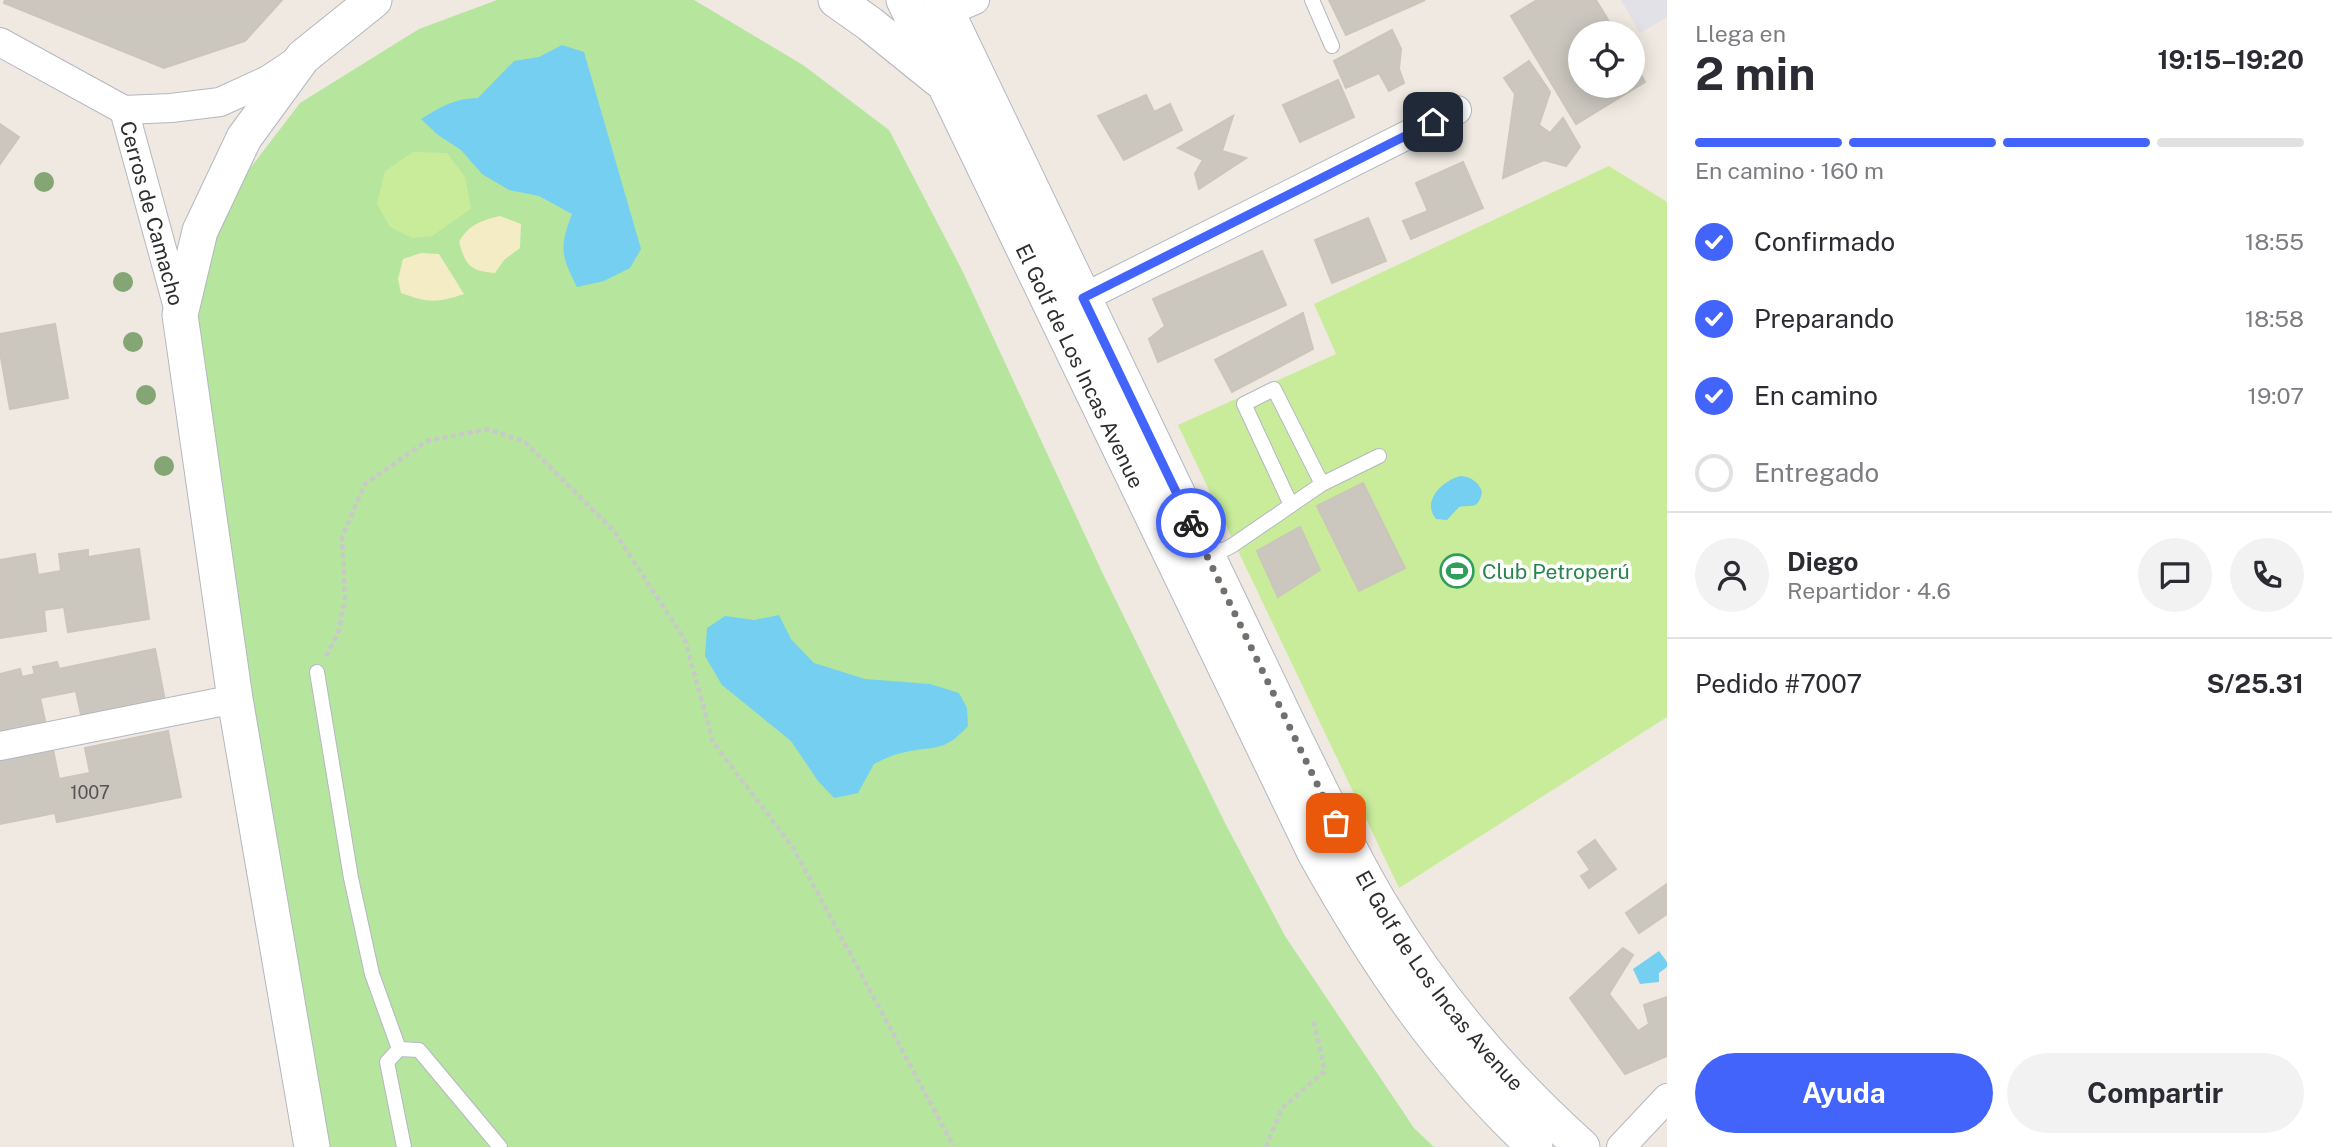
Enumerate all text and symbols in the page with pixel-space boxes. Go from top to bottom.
text: Llega en [1695,20,1786,47]
map controls [1568,21,1645,98]
button: locate [1568,21,1645,98]
text: 19:15–19:20 [2157,44,2304,75]
text: 2 min [1695,46,1815,100]
pin [1403,92,1463,152]
icon: home [1414,103,1452,141]
street label: Cerros de Camacho [115,118,189,308]
text: En camino · 160 m [1695,157,1884,184]
icon: check [1695,223,1733,261]
text: Confirmado [1754,226,1895,257]
text: 18:55 [2245,228,2304,255]
street label: El Golf de Los Incas Avenue [1011,240,1150,492]
icon: check [1695,300,1733,338]
text: Preparando [1754,303,1894,334]
text: 18:58 [2245,305,2304,332]
icon: check [1695,377,1733,415]
text: En camino [1754,380,1878,411]
text: 19:07 [2248,382,2304,409]
text: Entregado [1754,457,1879,488]
courier [1156,488,1226,558]
icon: bike [1172,504,1210,542]
button: person [1695,538,1769,612]
button: chat [2138,538,2212,612]
button: phone [2230,538,2304,612]
text: Diego [1787,546,1858,577]
sports icon: Club Petroperú [1438,552,1476,590]
place label: Club Petroperú [1482,559,1630,584]
text: Repartidor · 4.6 [1787,577,1951,604]
text: Pedido #7007 [1695,668,1862,699]
text: S/25.31 [2207,668,2304,699]
house number: 1007 [70,782,110,803]
pin [1306,793,1366,853]
icon: bag [1317,804,1355,842]
street label: El Golf de Los Incas Avenue [1351,866,1529,1096]
button: Ayuda [1695,1053,1993,1133]
button: Compartir [2007,1053,2304,1133]

